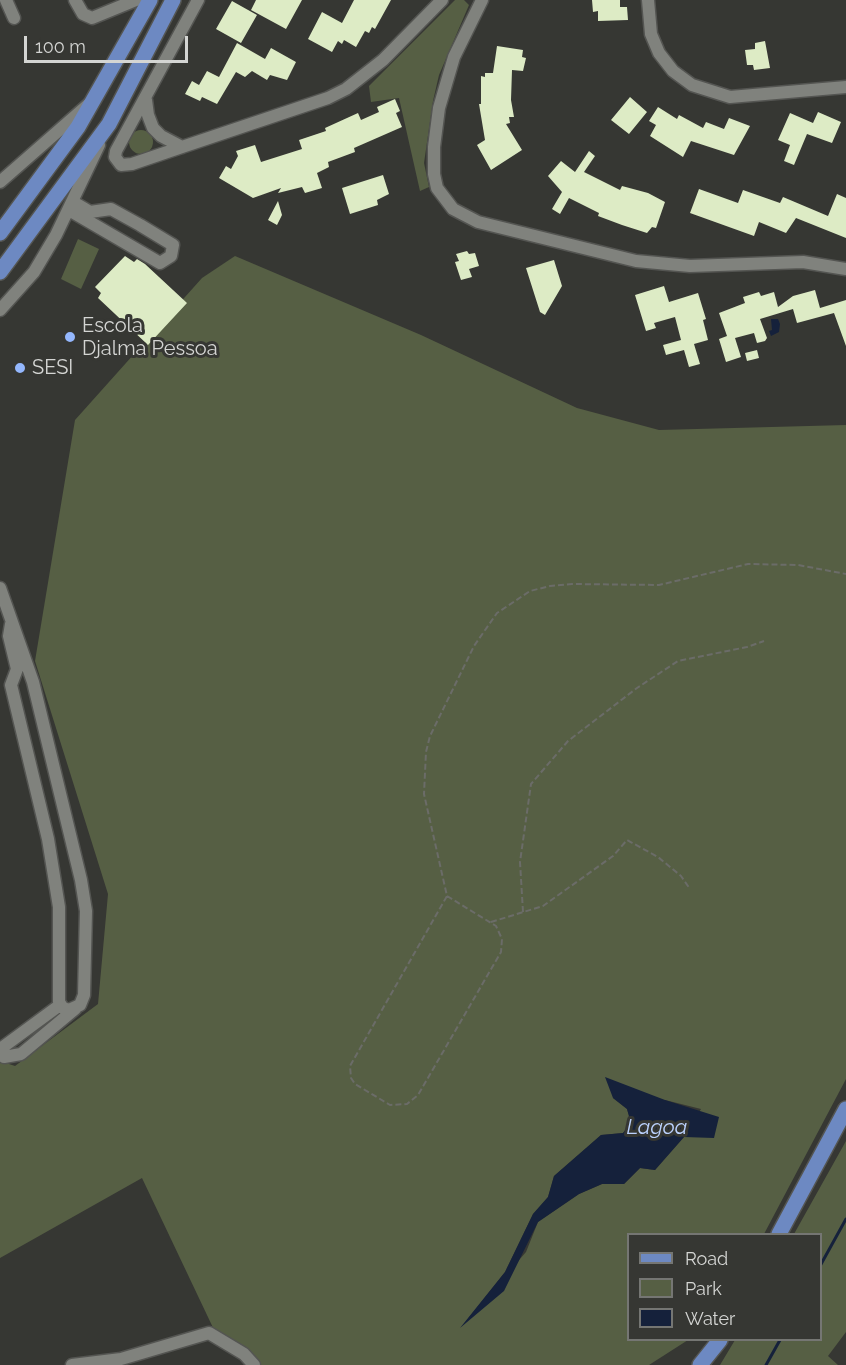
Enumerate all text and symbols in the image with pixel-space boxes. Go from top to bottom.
scale bar [27,24,190,62]
text: 100 m [35,36,86,57]
place label: Escola Djalma Pessoa [82,314,218,361]
marker: Escola Djalma Pessoa [63,330,77,344]
place label: SESI [32,356,73,380]
marker: SESI [13,361,27,375]
water label: Lagoa [627,1115,687,1141]
legend [627,1233,822,1341]
text: Road [685,1248,728,1269]
text: Park [685,1278,722,1299]
text: Water [685,1308,735,1329]

